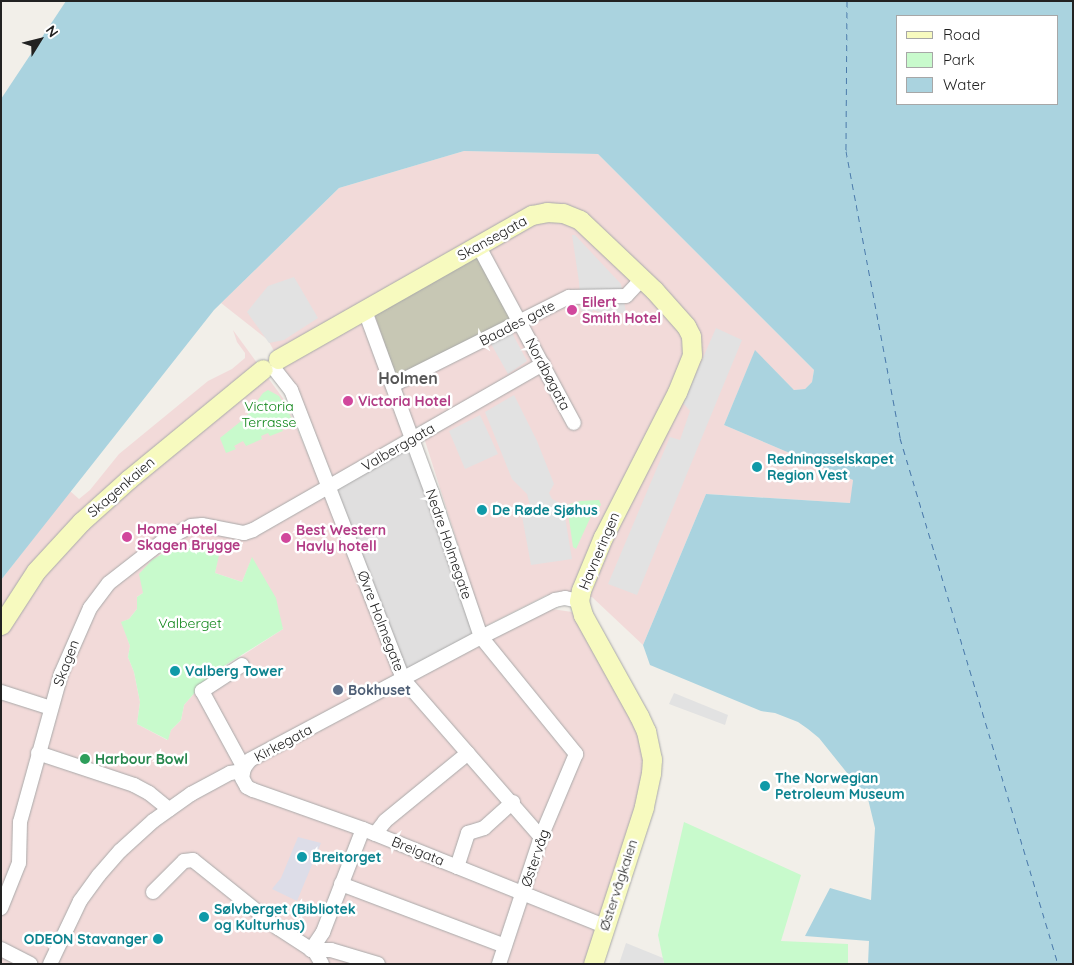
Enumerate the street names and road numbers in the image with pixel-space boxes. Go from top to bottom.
street label: Skansegata [454,212,530,264]
street label: Baades gate [476,297,558,349]
street label: Nordbøgata [522,335,574,413]
street label: Valberggata [358,419,438,475]
street label: Skagenkaien [84,453,158,521]
street label: Nedre Holmegate [422,487,476,601]
street label: Havneringen [575,510,623,592]
street label: Øvre Holmegate [354,568,408,674]
street label: Skagen [50,637,82,689]
street label: Kirkegata [251,721,315,765]
street label: Østervåg [517,827,553,889]
street label: Breigata [389,833,447,869]
street label: Østervågkaien [595,837,641,933]

